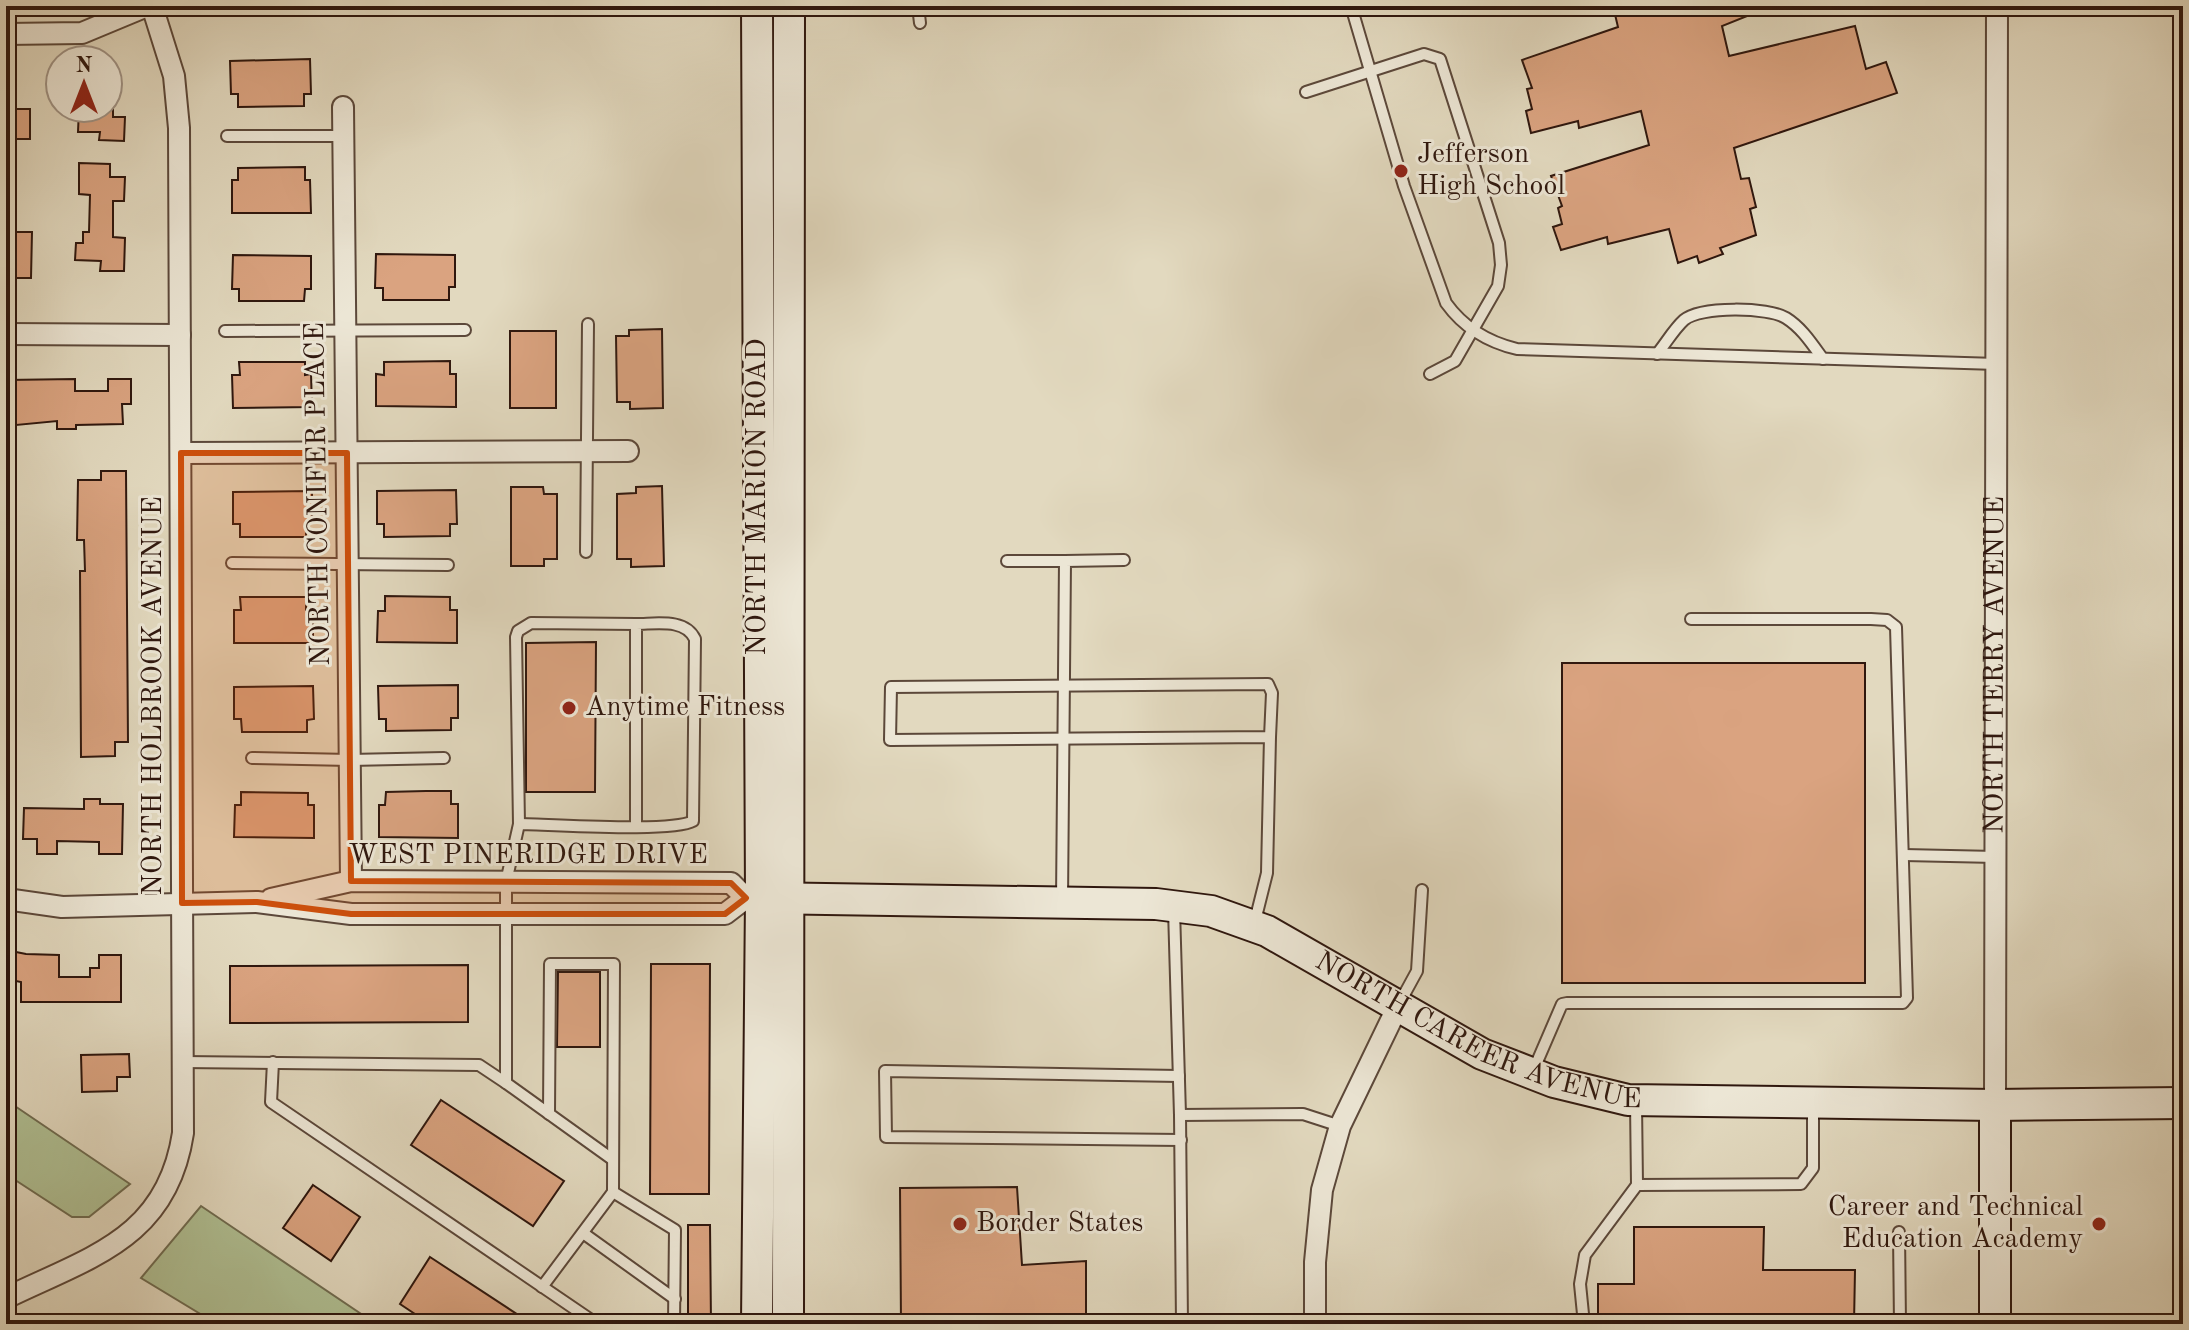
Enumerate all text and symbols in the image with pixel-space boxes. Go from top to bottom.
north arrow [44,44,124,124]
text: N [76,55,93,77]
place label: Jefferson High School [1417,141,1565,201]
marker: Jefferson High School [1392,162,1410,180]
street label: NORTH CONIFER PLACE [302,322,336,666]
street label: NORTH MARION ROAD [744,338,772,656]
street label: NORTH HOLBROOK AVENUE [140,496,168,896]
street label: NORTH TERRY AVENUE [1981,496,2010,834]
place label: Anytime Fitness [585,694,785,722]
marker: Anytime Fitness [560,699,578,717]
street label: WEST PINERIDGE DRIVE [348,842,708,870]
street label: NORTH CAREER AVENUE [1310,947,1642,1114]
place label: Career and Technical Education Academy [1828,1194,2083,1254]
place label: Border States [976,1210,1143,1238]
marker: Border States [951,1215,969,1233]
marker: Career and Technical Education Academy [2090,1215,2108,1233]

